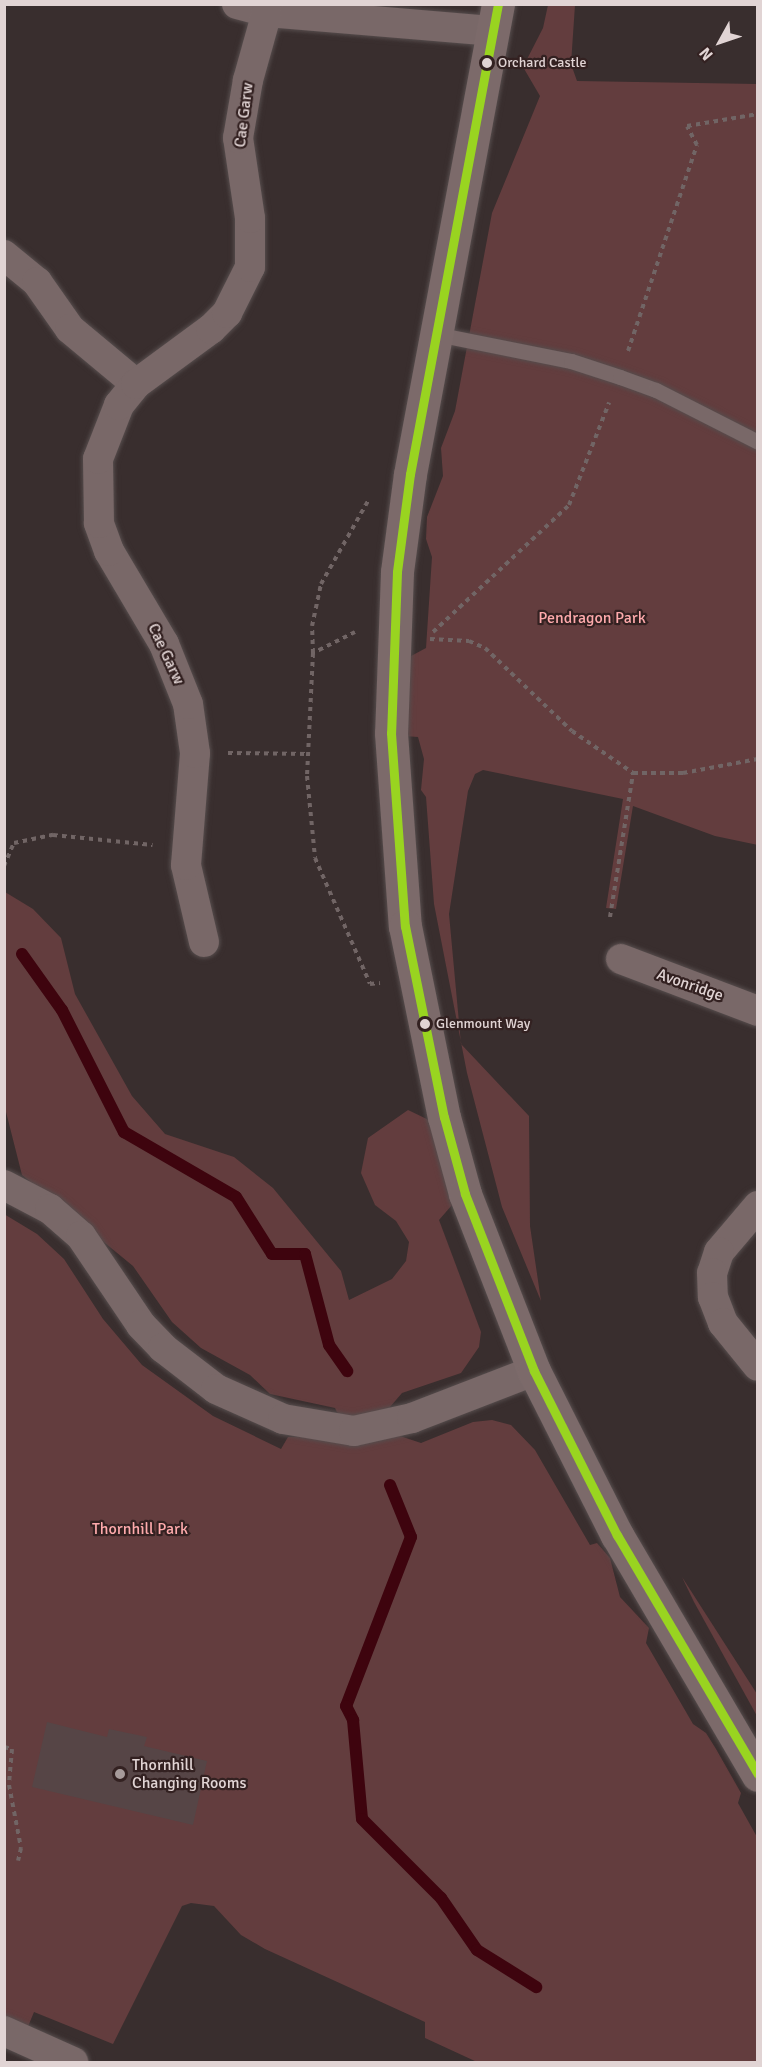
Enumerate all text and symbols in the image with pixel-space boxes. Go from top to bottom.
north arrow [690,12,750,72]
text: N [695,43,717,64]
place label: Orchard Castle [498,55,586,71]
marker: Orchard Castle [481,57,493,69]
street label: Cae Garw [230,81,258,149]
park label: Pendragon Park [538,608,646,628]
street label: Cae Garw [143,620,189,688]
street label: Avonridge [654,965,726,1005]
place label: Glenmount Way [436,1016,530,1032]
marker: Glenmount Way [419,1018,431,1030]
park label: Thornhill Park [92,1519,188,1539]
place label: Thornhill Changing Rooms [132,1755,246,1793]
marker: Thornhill Changing Rooms [113,1767,127,1781]

